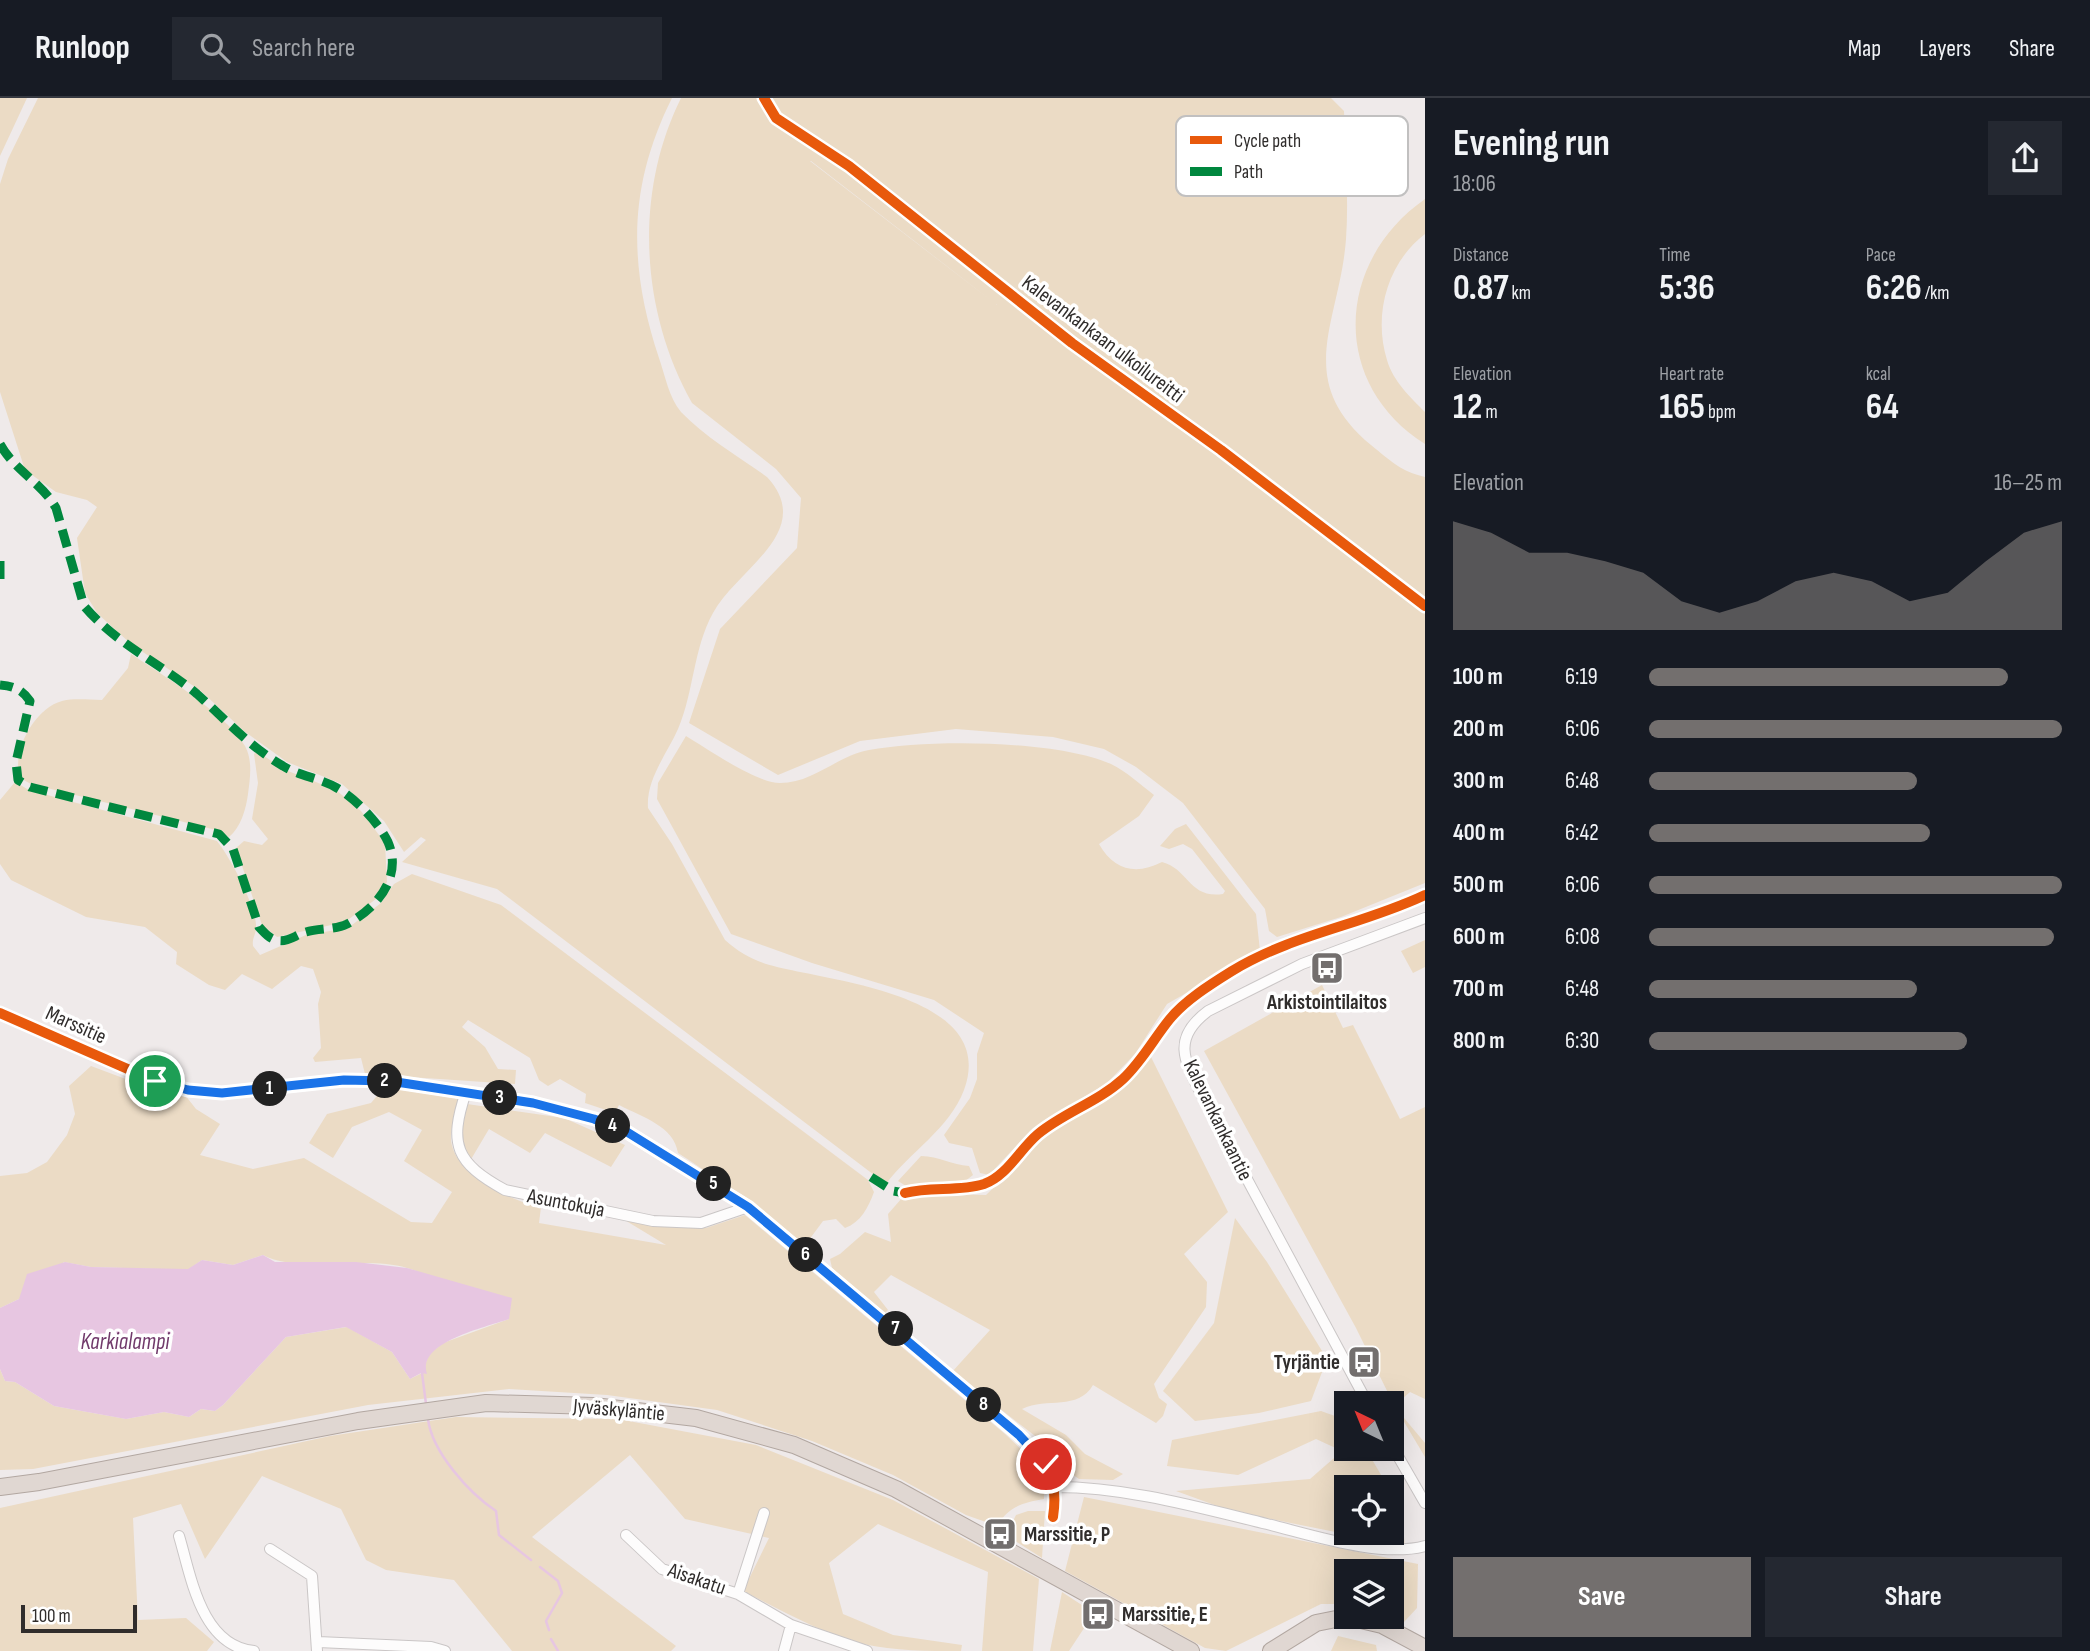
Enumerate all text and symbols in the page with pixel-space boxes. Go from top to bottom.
search box [172,17,662,80]
text: Runloop [35,28,130,68]
icon: search [196,29,234,67]
text: Search here [252,33,355,64]
text: Map [1848,34,1881,63]
text: Layers [1919,34,1971,63]
text: Share [2009,34,2055,63]
legend [1176,116,1408,196]
text: Evening run [1453,121,1610,166]
button: share [1988,121,2062,195]
text: Cycle path [1234,130,1301,153]
text: Path [1234,161,1263,184]
text: 18:06 [1453,170,1496,198]
text: Distance [1453,244,1509,267]
text: Time [1659,244,1690,267]
text: Pace [1866,244,1896,267]
text: 0.87 [1453,267,1508,310]
text: 5:36 [1659,267,1715,310]
text: 6:26 [1866,267,1922,310]
street label: Kalevankankaan ulkoilureitti [1017,270,1189,408]
text: km [1508,282,1531,305]
text: /km [1922,282,1950,305]
text: Elevation [1453,363,1512,386]
text: Heart rate [1659,363,1724,386]
text: kcal [1866,363,1891,386]
text: 12 [1453,386,1482,429]
text: 165 [1659,386,1705,429]
text: 64 [1866,386,1899,429]
text: m [1482,401,1498,424]
text: bpm [1705,401,1736,424]
text: Elevation [1453,469,1524,497]
text: 16–25 m [1994,469,2062,497]
text: 100 m [1453,663,1503,691]
text: 6:19 [1565,663,1598,691]
text: 200 m [1453,715,1504,743]
text: 6:06 [1565,715,1600,743]
text: 300 m [1453,767,1504,795]
text: 6:48 [1565,767,1599,795]
text: 400 m [1453,819,1504,847]
text: 6:42 [1565,819,1599,847]
text: 500 m [1453,871,1504,899]
text: 6:06 [1565,871,1600,899]
text: 600 m [1453,923,1505,951]
text: 6:08 [1565,923,1600,951]
bus stop icon: Arkistointilaitos [1308,949,1346,987]
text: 700 m [1453,975,1504,1003]
text: 6:48 [1565,975,1599,1003]
place label: Arkistointilaitos [1266,990,1387,1015]
street label: Marssitie [42,1001,110,1049]
text: 800 m [1453,1027,1505,1055]
text: 6:30 [1565,1027,1599,1055]
pin [125,1051,185,1111]
street label: Kalevankankaantie [1178,1055,1258,1185]
icon: arrive [136,1062,174,1100]
pin: 2 [368,1063,402,1098]
text: 2 [380,1069,389,1092]
pin: 1 [252,1072,288,1107]
text: 1 [266,1077,273,1100]
pin: 3 [482,1080,518,1116]
text: 3 [495,1086,504,1109]
pin: 4 [596,1108,630,1144]
text: 4 [608,1114,617,1137]
pin: 5 [696,1166,732,1202]
text: 5 [709,1172,718,1195]
street label: Asuntokuja [524,1183,607,1223]
pin: 6 [788,1238,824,1272]
text: 6 [801,1243,810,1266]
pin: 7 [878,1312,914,1346]
text: 7 [891,1317,900,1340]
water label: Karkialampi [80,1328,170,1356]
bus stop icon: Tyrjäntie [1345,1343,1383,1381]
place label: Tyrjäntie [1274,1350,1340,1375]
pin: 8 [967,1388,1002,1422]
north arrow [1334,1391,1404,1461]
map controls [1334,1391,1404,1629]
street label: Jyväskyläntie [571,1393,666,1426]
text: 8 [979,1393,988,1416]
pin [1016,1434,1076,1494]
icon: check [1027,1445,1065,1483]
button: locate [1334,1475,1404,1545]
bus stop icon: Marssitie, P [981,1515,1019,1553]
place label: Marssitie, P [1024,1522,1110,1547]
street label: Aisakatu [664,1557,729,1601]
button: Save [1453,1557,1751,1637]
button: Share [1765,1557,2062,1637]
button: layers [1334,1559,1404,1629]
bus stop icon: Marssitie, E [1079,1595,1117,1633]
scale bar [21,1602,136,1634]
place label: Marssitie, E [1122,1602,1208,1627]
text: 100 m [32,1605,71,1628]

